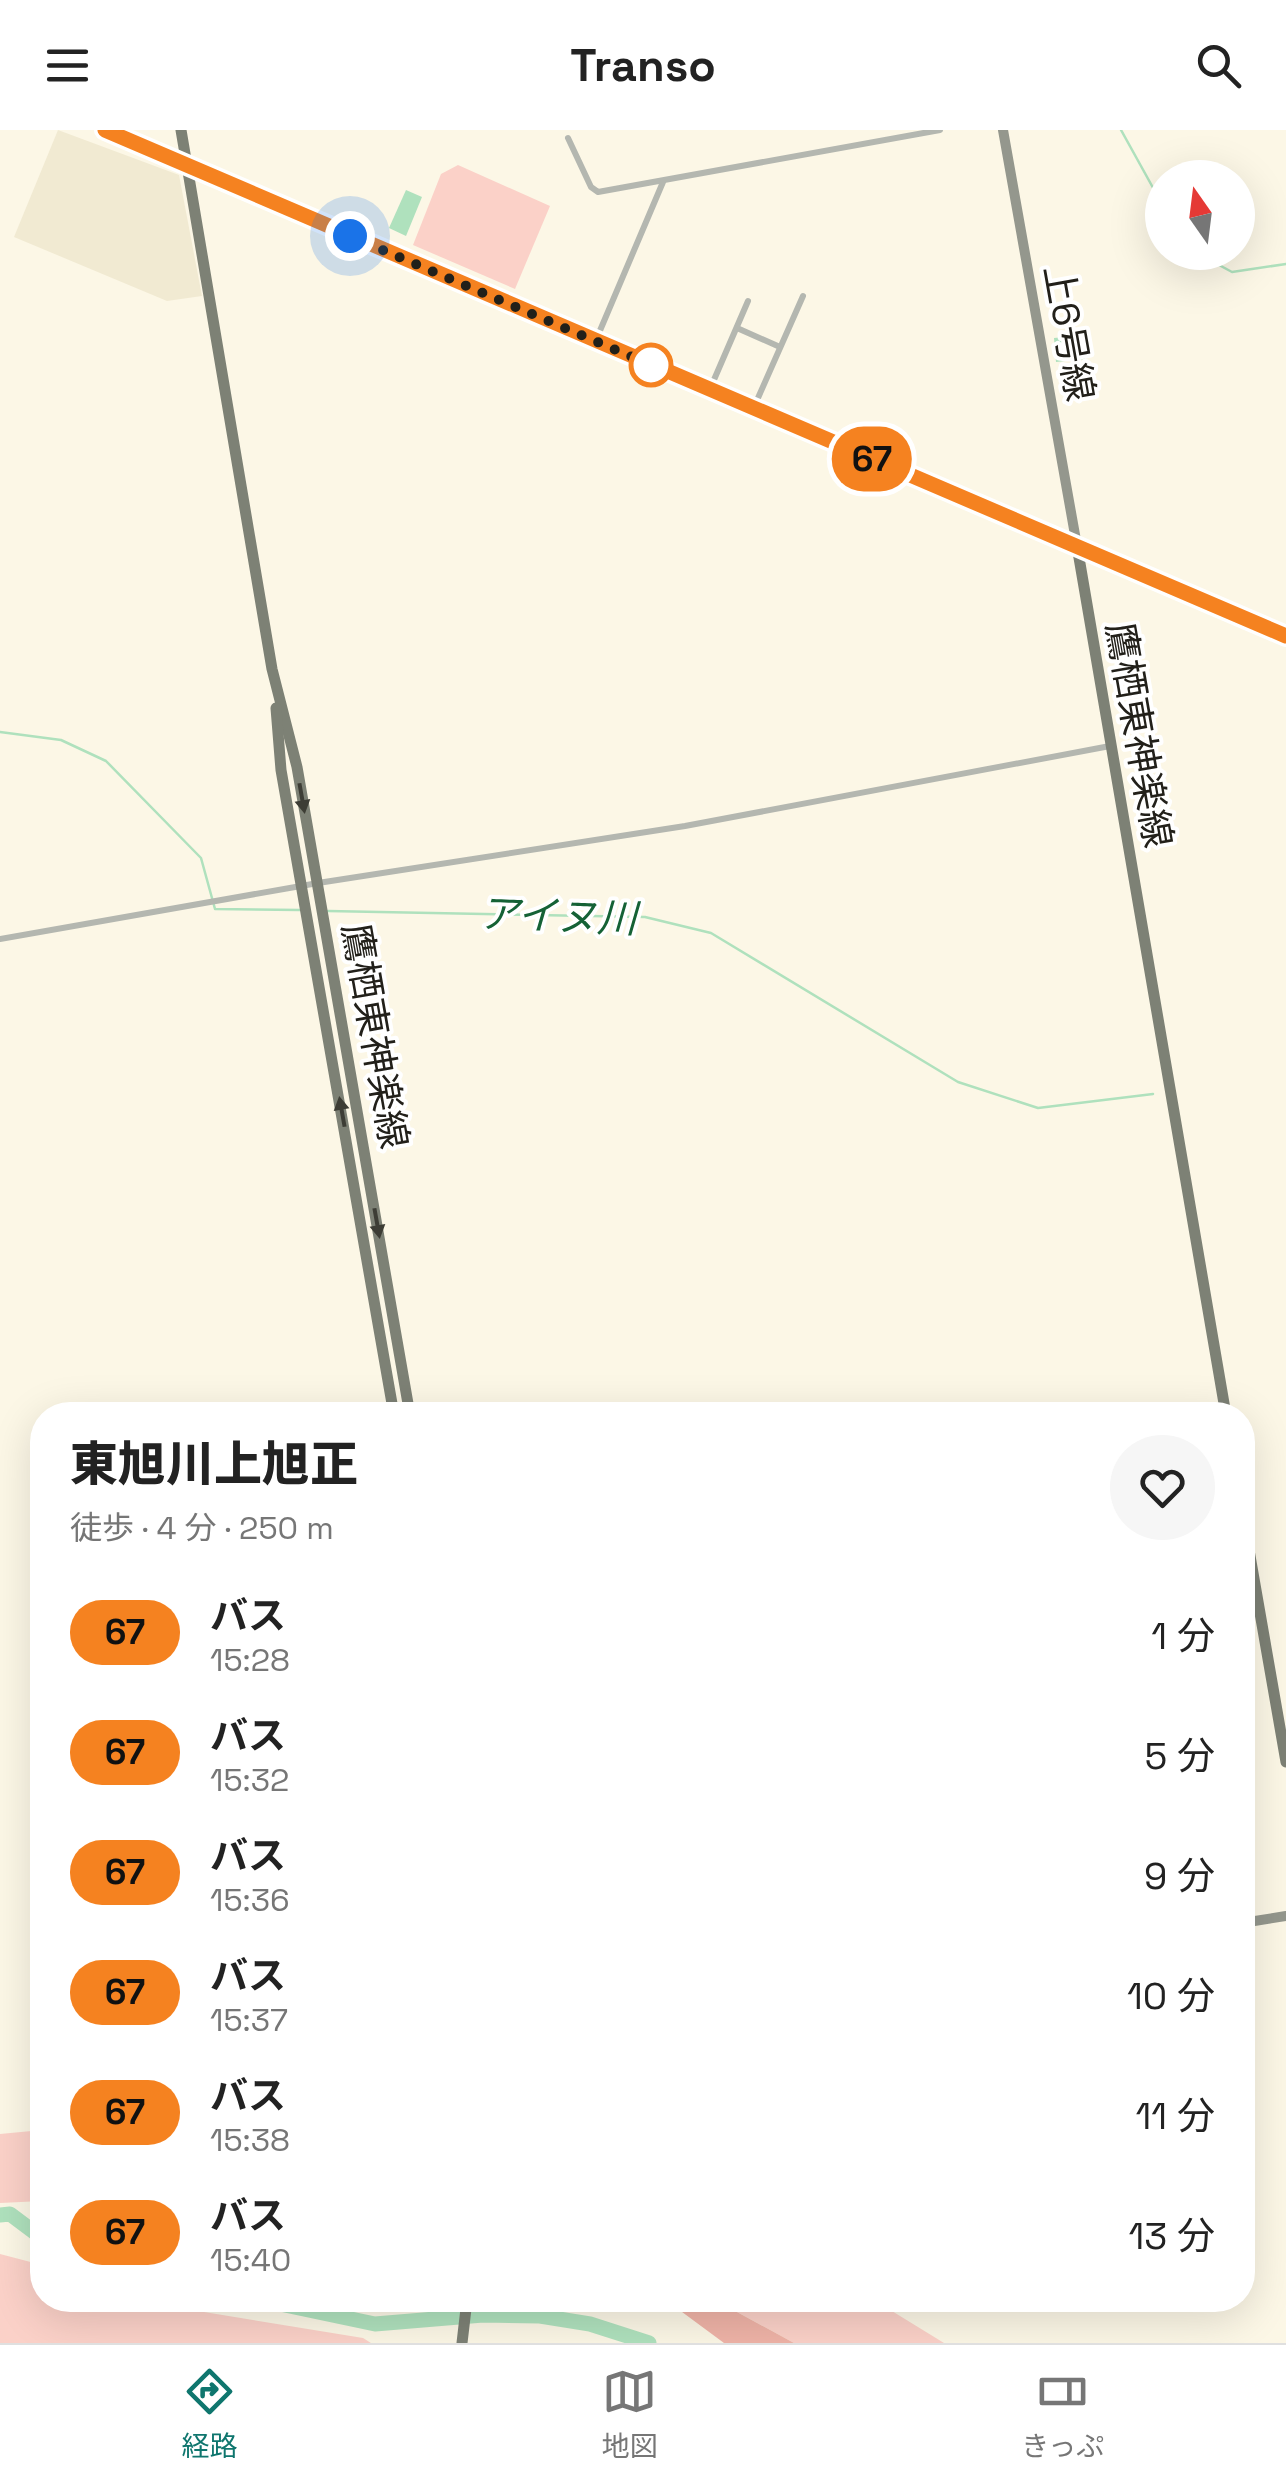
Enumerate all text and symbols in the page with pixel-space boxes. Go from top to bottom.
text: Transo [570,37,716,94]
icon: menu [40,38,95,93]
icon: search [1191,38,1246,93]
north arrow [1145,160,1255,270]
map controls [1145,160,1255,270]
your location [325,211,375,261]
street label: 上6号線 [1033,261,1105,405]
unlabelled marker [630,344,672,386]
line badge: 67 [827,426,917,492]
text: 67 [852,437,892,481]
street label: 鷹栖東神楽線 [1096,619,1182,851]
one-way arrow [295,783,310,814]
water label: アイヌ川 [478,888,642,945]
street label: 鷹栖東神楽線 [332,920,418,1152]
one-way arrow [334,1096,349,1127]
one-way arrow [370,1208,385,1239]
text: 東旭川上旭正 [70,1434,358,1495]
button: heart [1110,1435,1215,1540]
text: 徒歩 · 4 分 · 250 m [70,1508,334,1548]
text: バス [210,1592,286,1640]
text: 67 [105,1610,145,1654]
text: 1 分 [1151,1612,1215,1660]
text: 15:28 [210,1640,290,1680]
text: バス [210,1712,286,1760]
text: 67 [105,1730,145,1774]
text: 5 分 [1144,1732,1215,1780]
text: 15:32 [210,1760,289,1800]
text: バス [210,1832,286,1880]
text: 67 [105,1850,145,1894]
text: 9 分 [1144,1852,1215,1900]
text: 15:36 [210,1880,290,1920]
text: バス [210,1952,286,2000]
text: 67 [105,1970,145,2014]
text: 10 分 [1127,1972,1215,2020]
text: 15:37 [210,2000,288,2040]
text: バス [210,2072,286,2120]
text: 67 [105,2090,145,2134]
text: 11 分 [1135,2092,1215,2140]
text: 15:38 [210,2120,290,2160]
text: バス [210,2192,286,2240]
text: 67 [105,2210,145,2254]
text: 13 分 [1128,2212,1215,2260]
text: 15:40 [210,2240,291,2280]
tab: 経路 [182,2364,238,2464]
tab: 地図 [602,2364,658,2464]
tab: きっぷ [1021,2364,1104,2464]

